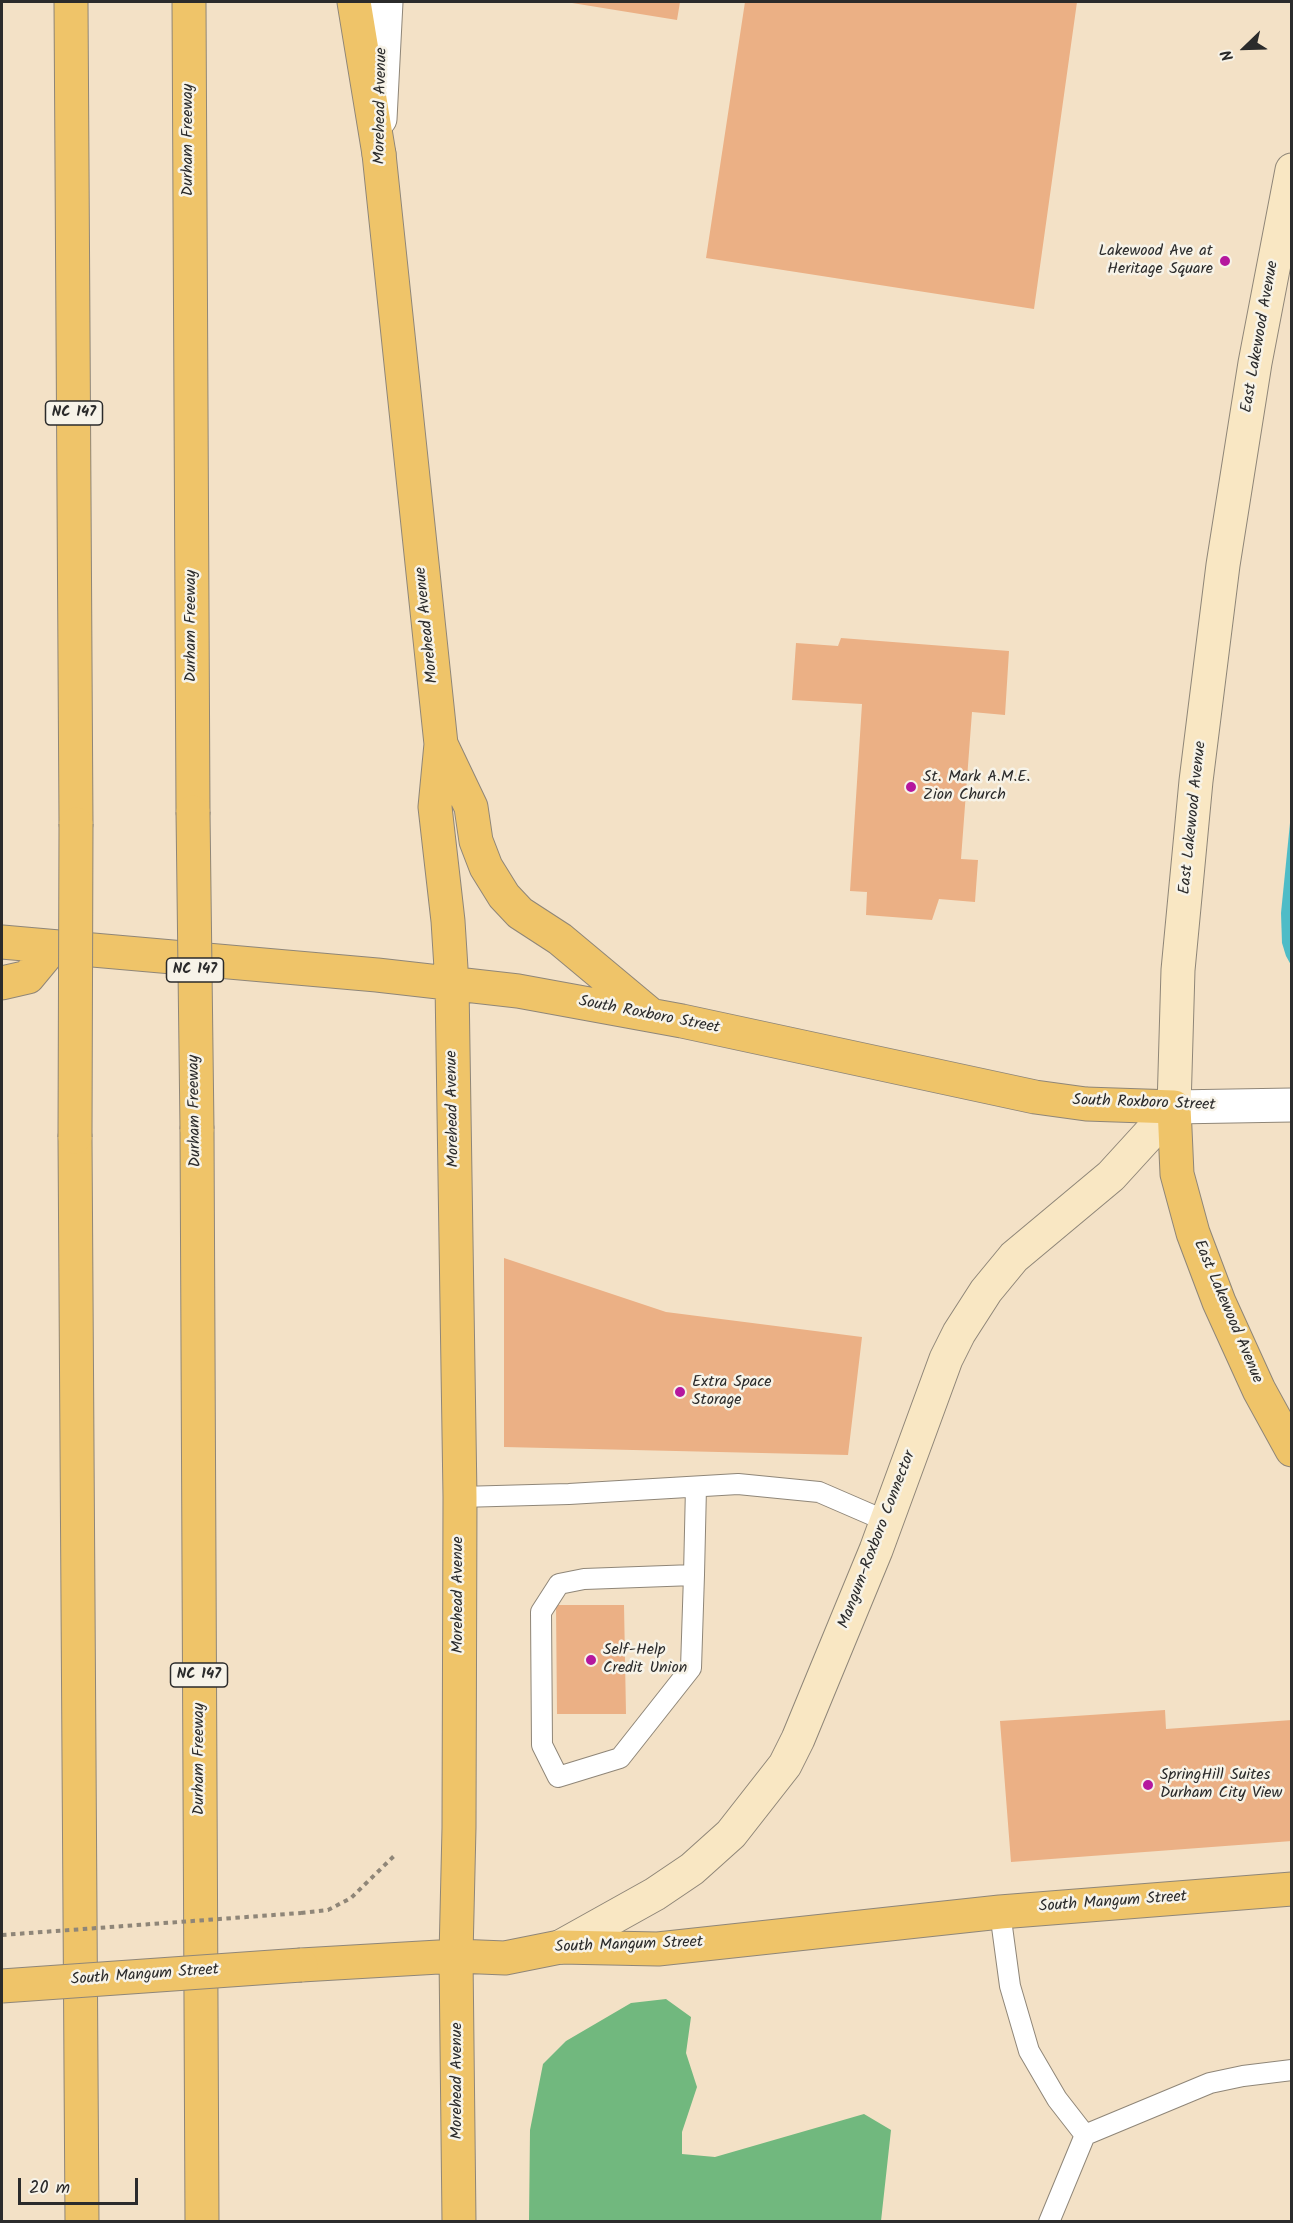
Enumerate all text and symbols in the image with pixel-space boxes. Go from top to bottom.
north arrow [1215,18,1275,78]
text: N [1214,46,1241,65]
street label: Morehead Avenue [371,47,393,165]
street label: Durham Freeway [179,84,199,196]
place label: Lakewood Ave at Heritage Square [1099,242,1213,280]
marker: Lakewood Ave at Heritage Square [1218,254,1232,268]
street label: East Lakewood Avenue [1238,260,1284,414]
road number: NC 147 [46,401,103,425]
street label: Morehead Avenue [412,566,444,684]
street label: Durham Freeway [182,570,202,682]
street label: East Lakewood Avenue [1176,740,1212,896]
place label: St. Mark A.M.E. Zion Church [923,768,1030,806]
marker: St. Mark A.M.E. Zion Church [904,780,918,794]
road number: NC 147 [166,958,224,982]
street label: South Roxboro Street [577,993,721,1039]
street label: Morehead Avenue [443,1050,465,1168]
street label: Durham Freeway [185,1055,207,1167]
street label: South Roxboro Street [1072,1092,1216,1116]
street label: East Lakewood Avenue [1188,1237,1266,1387]
place label: Extra Space Storage [692,1373,772,1411]
marker: Extra Space Storage [673,1385,687,1399]
street label: Mangum-Roxboro Connector [835,1448,921,1632]
street label: Morehead Avenue [449,1536,469,1654]
place label: Self-Help Credit Union [603,1641,687,1679]
marker: Self-Help Credit Union [584,1653,598,1667]
road number: NC 147 [170,1663,228,1687]
street label: Durham Freeway [190,1703,210,1815]
place label: SpringHill Suites Durham City View [1160,1766,1282,1804]
marker: SpringHill Suites Durham City View [1141,1778,1155,1792]
street label: South Mangum Street [1038,1888,1188,1918]
street label: South Mangum Street [555,1934,703,1958]
street label: South Mangum Street [70,1961,220,1991]
street label: Morehead Avenue [448,2022,468,2140]
scale bar [21,2166,141,2204]
text: 20 m [29,2174,70,2203]

